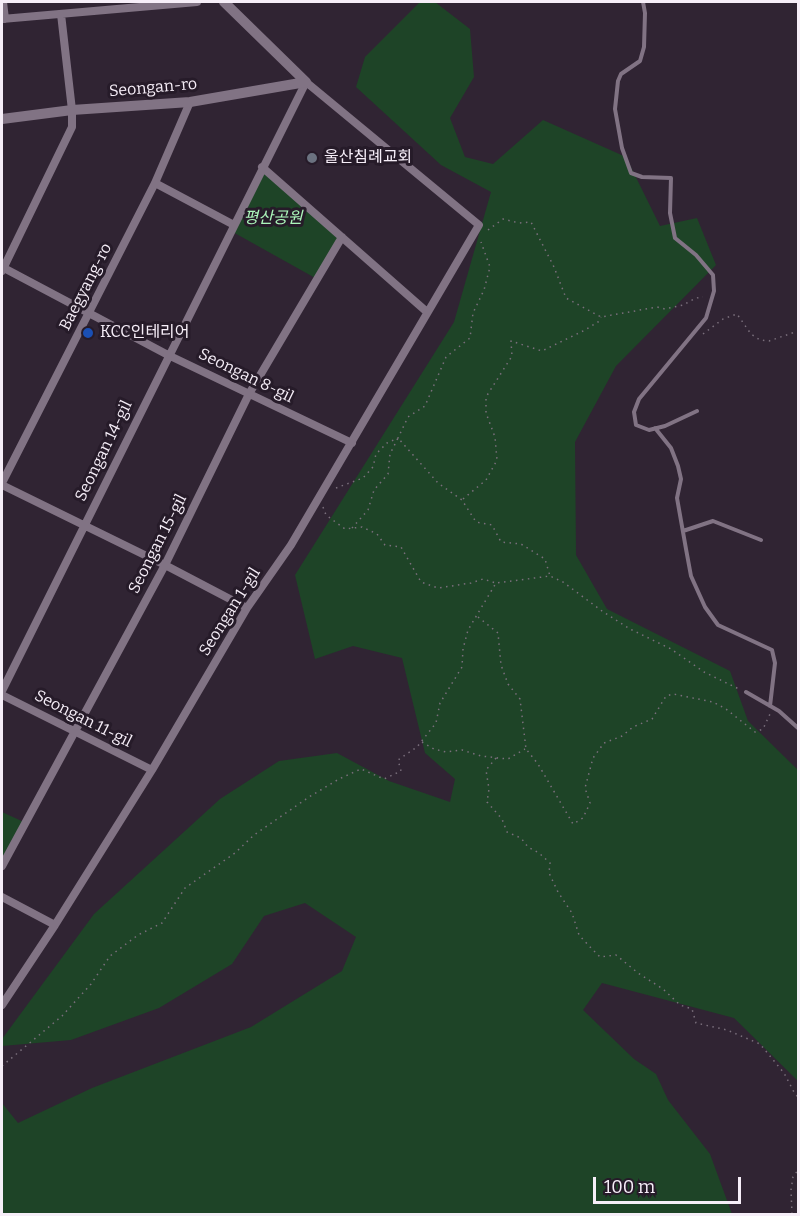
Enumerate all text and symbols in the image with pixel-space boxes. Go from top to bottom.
street label: Seongan-ro [108,75,198,101]
place label: 울산침례교회 [324,148,412,168]
marker: 울산침례교회 [305,151,319,165]
park label: 평산공원 [244,209,302,229]
street label: Baegyang-ro [56,240,116,334]
place label: KCC인테리어 [100,323,190,343]
marker: KCC인테리어 [81,326,95,340]
street label: Seongan 8-gil [195,345,297,407]
street label: Seongan 14-gil [71,398,137,504]
street label: Seongan 15-gil [125,491,191,597]
street label: Seongan 1-gil [195,564,265,660]
street label: Seongan 11-gil [31,686,135,752]
scale bar [596,1165,744,1203]
text: 100 m [604,1176,655,1198]

